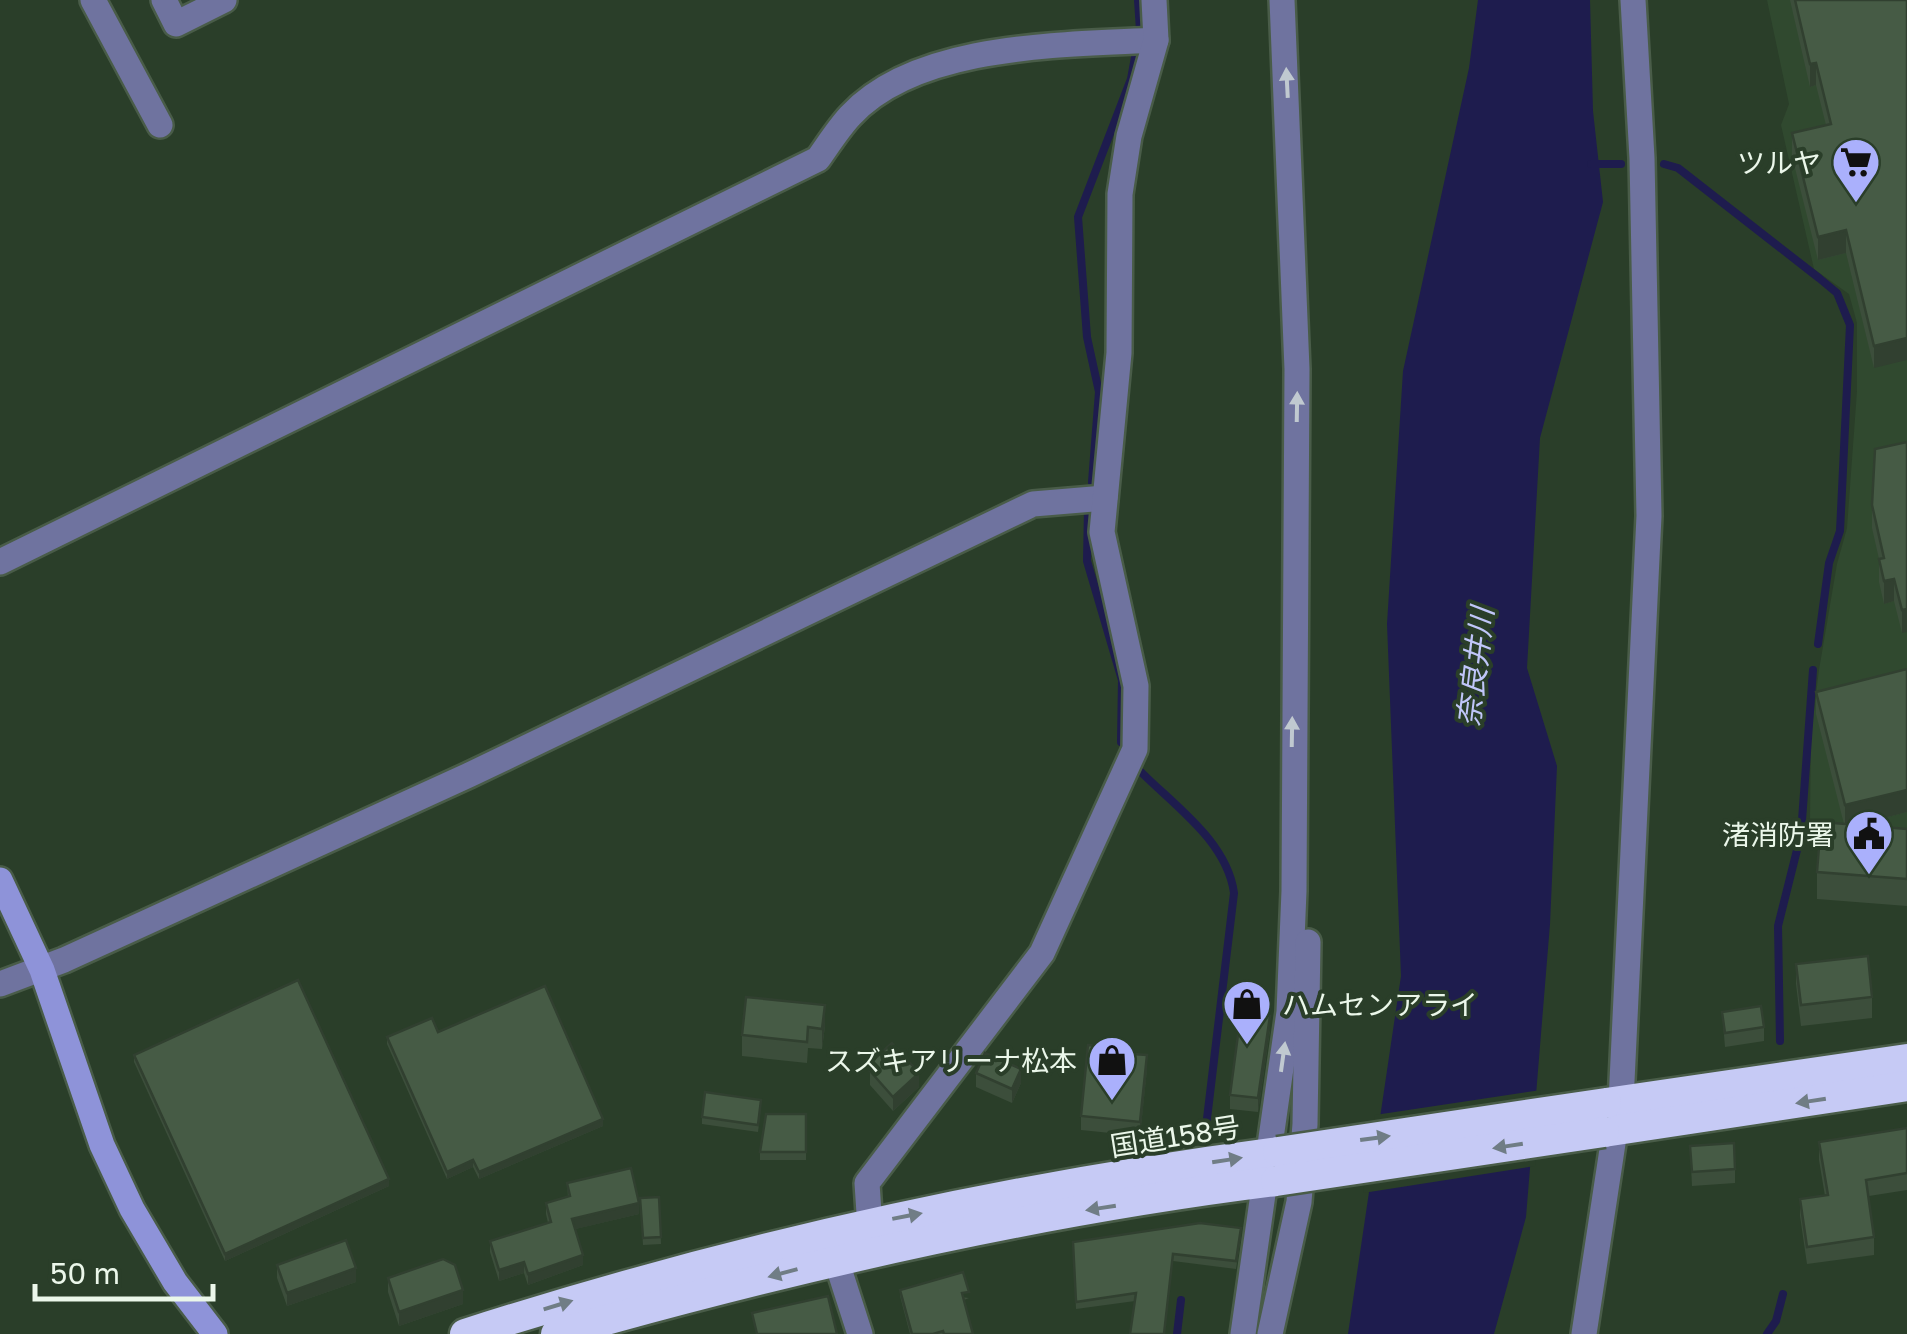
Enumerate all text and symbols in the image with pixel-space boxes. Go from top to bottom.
one-way arrow [1279,66,1295,98]
supermarket icon: ツルヤ [1830,136,1882,204]
place label: ツルヤ [1737,146,1821,179]
one-way arrow [1289,391,1305,423]
water label: 奈良井川 [1450,602,1501,729]
one-way arrow [1285,716,1301,748]
public building icon: 渚消防署 [1843,808,1895,876]
place label: 渚消防署 [1722,818,1834,851]
shop icon: ハムセンアライ [1221,978,1273,1046]
place label: ハムセンアライ [1282,988,1478,1021]
shop icon: スズキアリーナ松本 [1086,1034,1138,1102]
one-way arrow [1275,1040,1291,1072]
place label: スズキアリーナ松本 [825,1044,1077,1077]
one-way arrow [1794,1093,1826,1109]
street label: 国道158号 [1108,1109,1242,1163]
one-way arrow [1360,1129,1391,1145]
one-way arrow [1491,1139,1523,1155]
one-way arrow [1212,1152,1244,1168]
one-way arrow [1085,1200,1116,1216]
one-way arrow [892,1208,923,1223]
scale bar [35,1239,212,1301]
text: 50 m [50,1255,120,1291]
one-way arrow [767,1266,798,1282]
one-way arrow [544,1297,574,1312]

